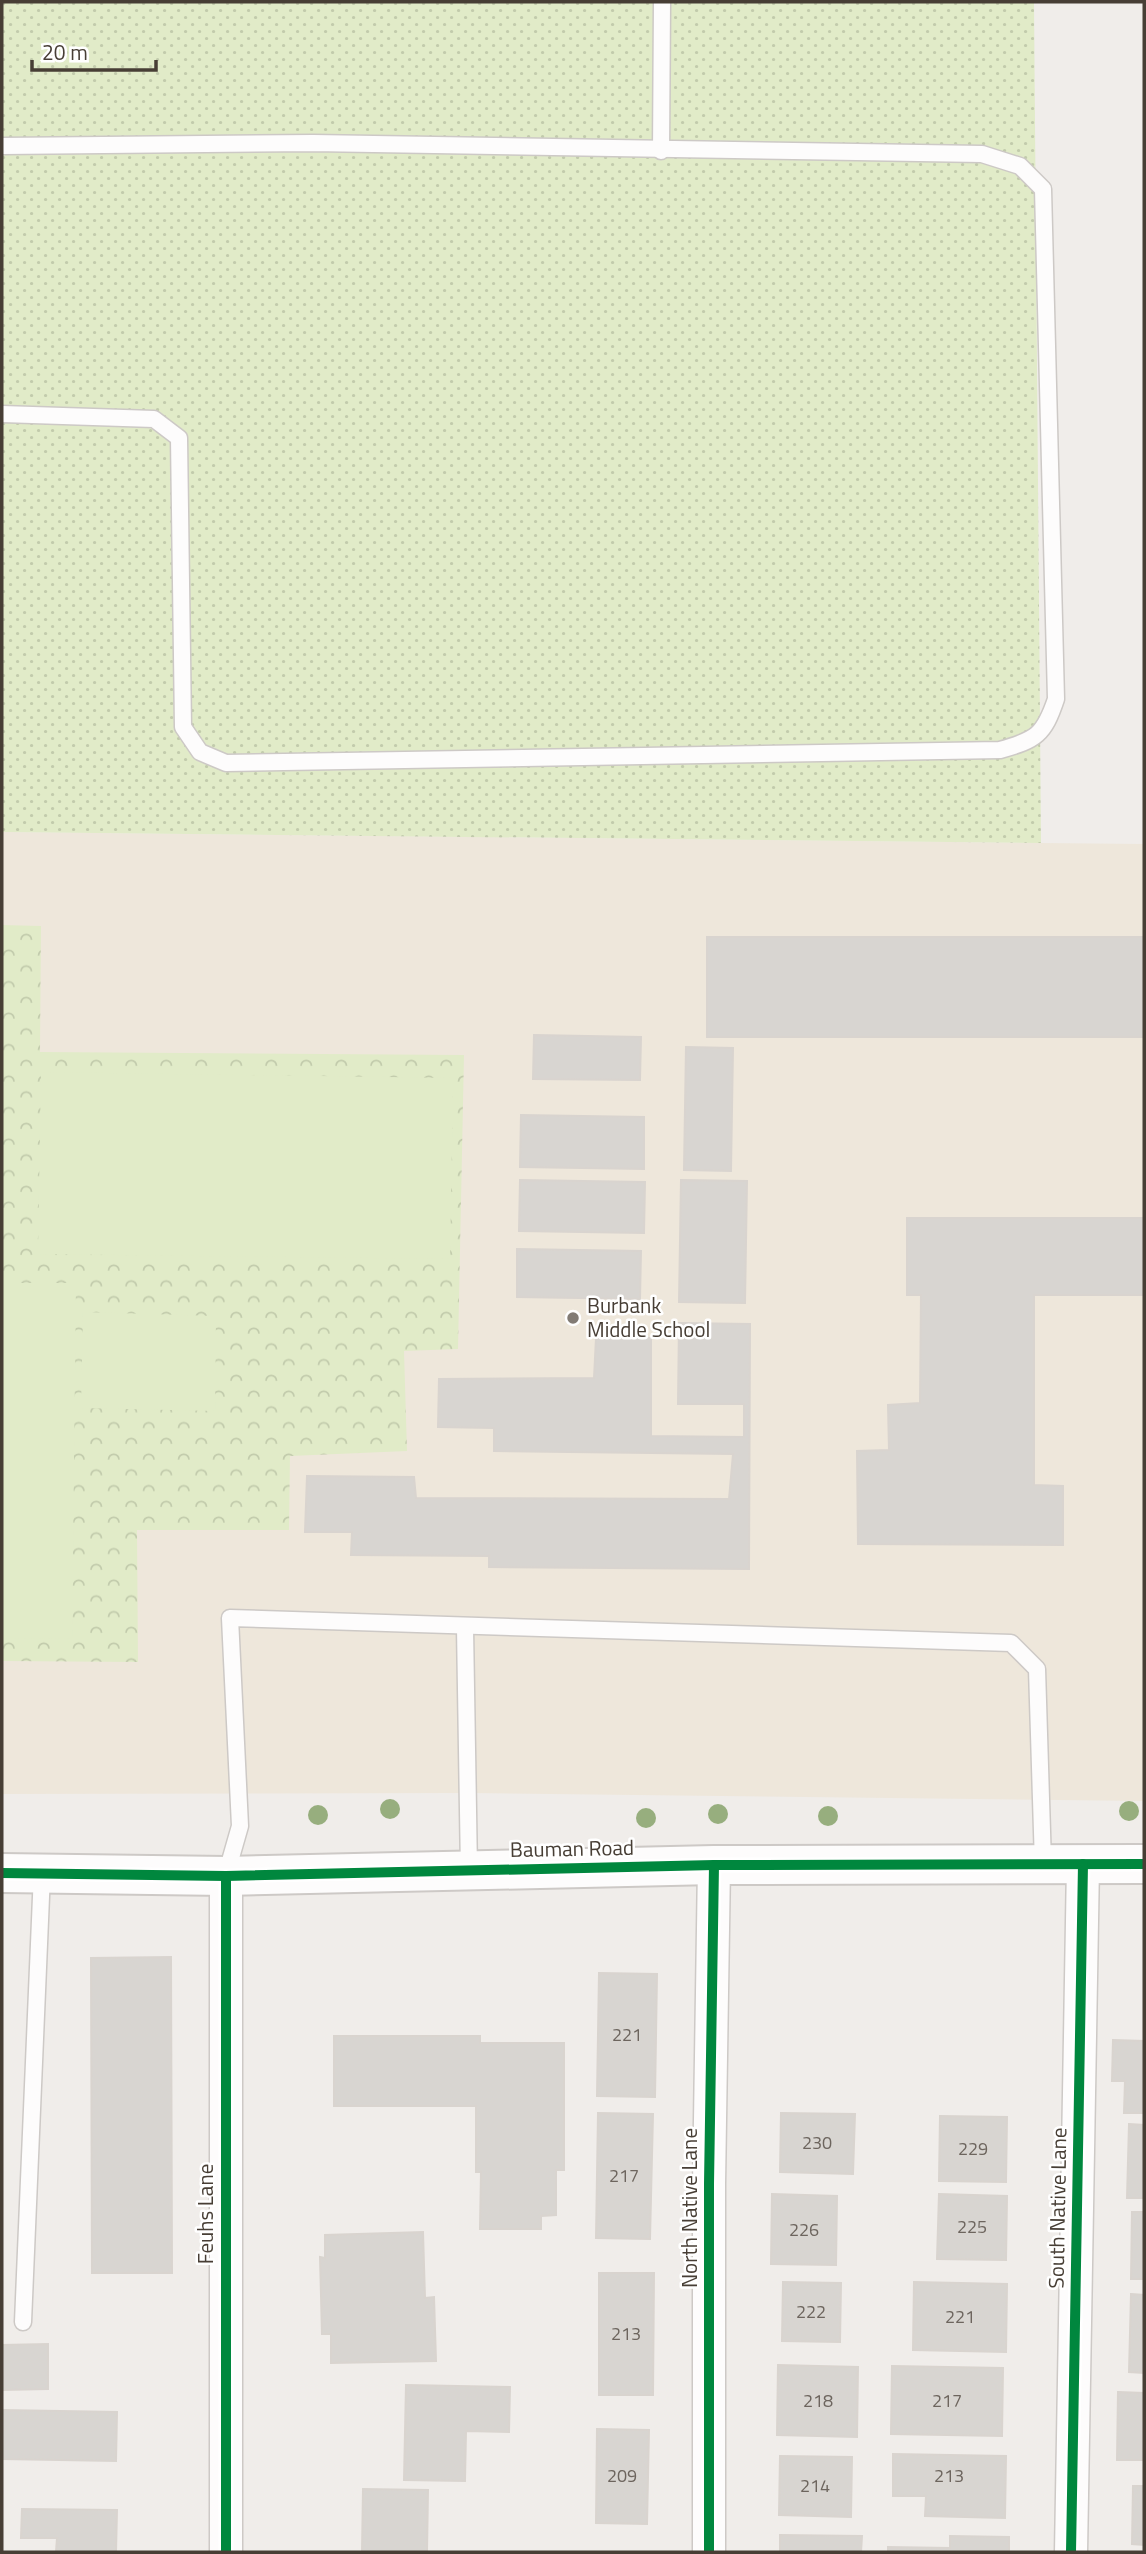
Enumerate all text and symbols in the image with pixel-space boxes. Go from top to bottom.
scale bar [32,28,156,72]
text: 20 m [42,36,88,68]
place label: Burbank Middle School [587,1289,710,1345]
marker: Burbank Middle School [565,1310,581,1326]
street label: Bauman Road [510,1831,634,1865]
house number: 221 [612,2021,642,2048]
street label: South Native Lane [1040,2127,1074,2289]
street label: North Native Lane [673,2128,705,2288]
house number: 230 [802,2129,832,2156]
house number: 229 [958,2135,988,2162]
house number: 217 [609,2162,639,2189]
street label: Feuhs Lane [189,2164,221,2264]
house number: 225 [957,2213,987,2240]
house number: 226 [789,2216,819,2243]
house number: 222 [796,2298,826,2325]
house number: 221 [945,2303,975,2330]
house number: 213 [611,2320,641,2347]
house number: 218 [803,2387,833,2414]
house number: 217 [932,2387,962,2414]
house number: 209 [607,2462,637,2489]
house number: 213 [934,2462,964,2489]
house number: 214 [800,2472,830,2499]

